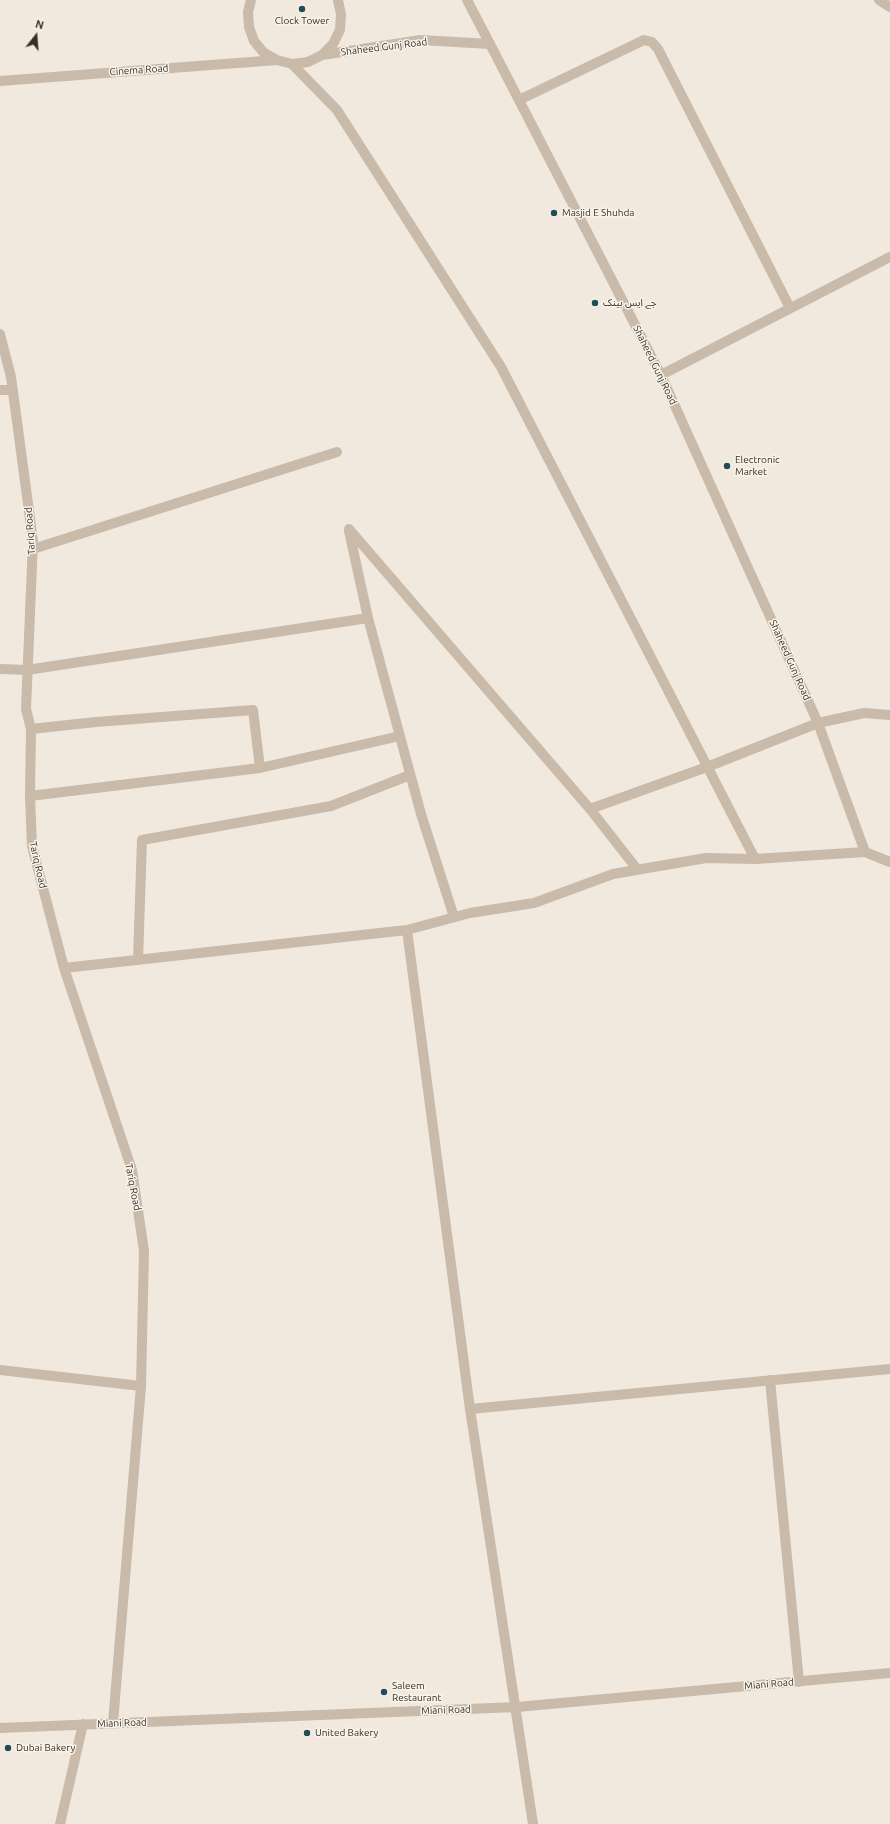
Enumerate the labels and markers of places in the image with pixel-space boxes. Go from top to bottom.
marker: Clock Tower [297,4,307,14]
place label: Clock Tower [275,15,329,27]
place label: Masjid E Shuhda [562,207,634,219]
marker: Masjid E Shuhda [549,208,559,218]
place label: جے ایس بینک [603,297,657,309]
marker: جے ایس بینک [590,298,600,308]
place label: Electronic Market [735,454,780,478]
marker: Electronic Market [722,461,732,471]
place label: Saleem Restaurant [392,1680,441,1704]
marker: Saleem Restaurant [379,1687,389,1697]
place label: United Bakery [315,1727,378,1739]
marker: United Bakery [302,1728,312,1738]
place label: Dubai Bakery [16,1742,75,1754]
marker: Dubai Bakery [3,1743,13,1753]

